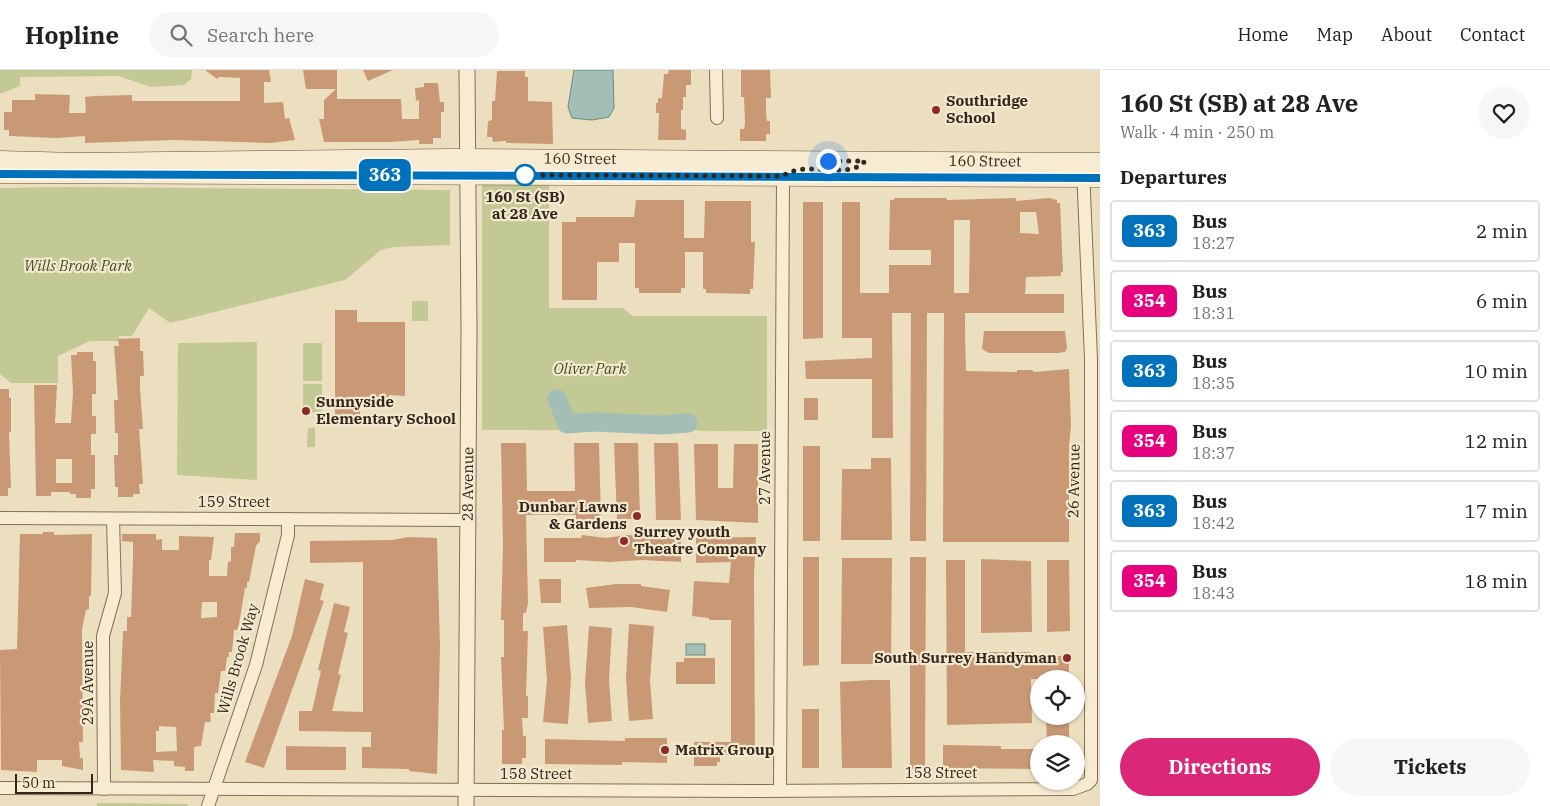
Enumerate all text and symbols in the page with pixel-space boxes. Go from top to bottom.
search box [149,12,499,57]
text: Hopline [25,19,119,51]
icon: search [167,21,195,49]
text: Search here [207,23,314,47]
text: Home [1237,23,1289,46]
text: Map [1317,23,1353,46]
text: About [1381,23,1432,46]
text: Contact [1460,23,1525,46]
text: 160 St (SB) at 28 Ave [1120,87,1358,119]
button: heart [1478,87,1530,139]
place label: Southridge School [946,91,1028,127]
marker: Southridge School [930,104,942,116]
text: Walk · 4 min · 250 m [1120,122,1274,142]
street label: 160 Street [544,149,616,168]
your location [816,149,841,174]
street label: 160 Street [949,151,1021,171]
line badge: 363 [356,159,414,191]
text: 363 [369,163,401,186]
marker: 160 St (SB) at 28 Ave [514,164,536,186]
text: Departures [1120,165,1227,189]
place label: 160 St (SB) at 28 Ave [485,187,565,223]
text: Bus [1192,209,1227,233]
text: 363 [1133,219,1166,242]
text: 2 min [1476,219,1528,243]
text: 18:27 [1192,233,1235,253]
park label: Wills Brook Park [24,256,132,275]
text: Bus [1192,279,1227,303]
text: 354 [1133,289,1166,312]
text: 6 min [1476,289,1528,313]
text: 18:31 [1192,303,1235,323]
text: Bus [1192,349,1227,373]
park label: Oliver Park [553,359,627,378]
text: 363 [1133,359,1166,382]
text: 10 min [1465,359,1528,383]
text: 18:35 [1192,373,1235,393]
place label: Sunnyside Elementary School [316,392,456,428]
marker: Sunnyside Elementary School [300,405,312,417]
text: Bus [1192,419,1227,443]
text: 354 [1133,429,1166,452]
text: 12 min [1465,429,1528,453]
street label: 27 Avenue [755,431,774,505]
text: 18:37 [1192,443,1235,463]
street label: 26 Avenue [1063,444,1084,518]
street label: 28 Avenue [458,447,477,521]
text: Bus [1192,489,1227,513]
street label: 159 Street [198,492,270,511]
place label: Dunbar Lawns & Gardens [519,497,627,533]
text: 363 [1133,499,1166,522]
text: 17 min [1465,499,1528,523]
marker: Dunbar Lawns & Gardens [631,510,643,522]
text: 18:42 [1192,513,1235,533]
place label: Surrey youth Theatre Company [634,522,767,558]
marker: Surrey youth Theatre Company [618,535,630,547]
text: Bus [1192,559,1227,583]
text: 354 [1133,569,1166,592]
text: 18 min [1465,569,1528,593]
text: 18:43 [1192,583,1235,603]
street label: Wills Brook Way [213,601,262,717]
street label: 29A Avenue [78,641,97,725]
place label: South Surrey Handyman [874,648,1057,667]
marker: South Surrey Handyman [1061,652,1073,664]
map controls [1030,670,1085,790]
button: locate [1030,670,1085,725]
button: layers [1030,735,1085,790]
button: Directions [1120,738,1320,796]
button: Tickets [1330,738,1530,796]
place label: Matrix Group [675,740,774,759]
marker: Matrix Group [659,744,671,756]
street label: 158 Street [905,763,977,782]
street label: 158 Street [500,764,572,783]
scale bar [15,771,92,794]
text: 50 m [22,774,55,792]

